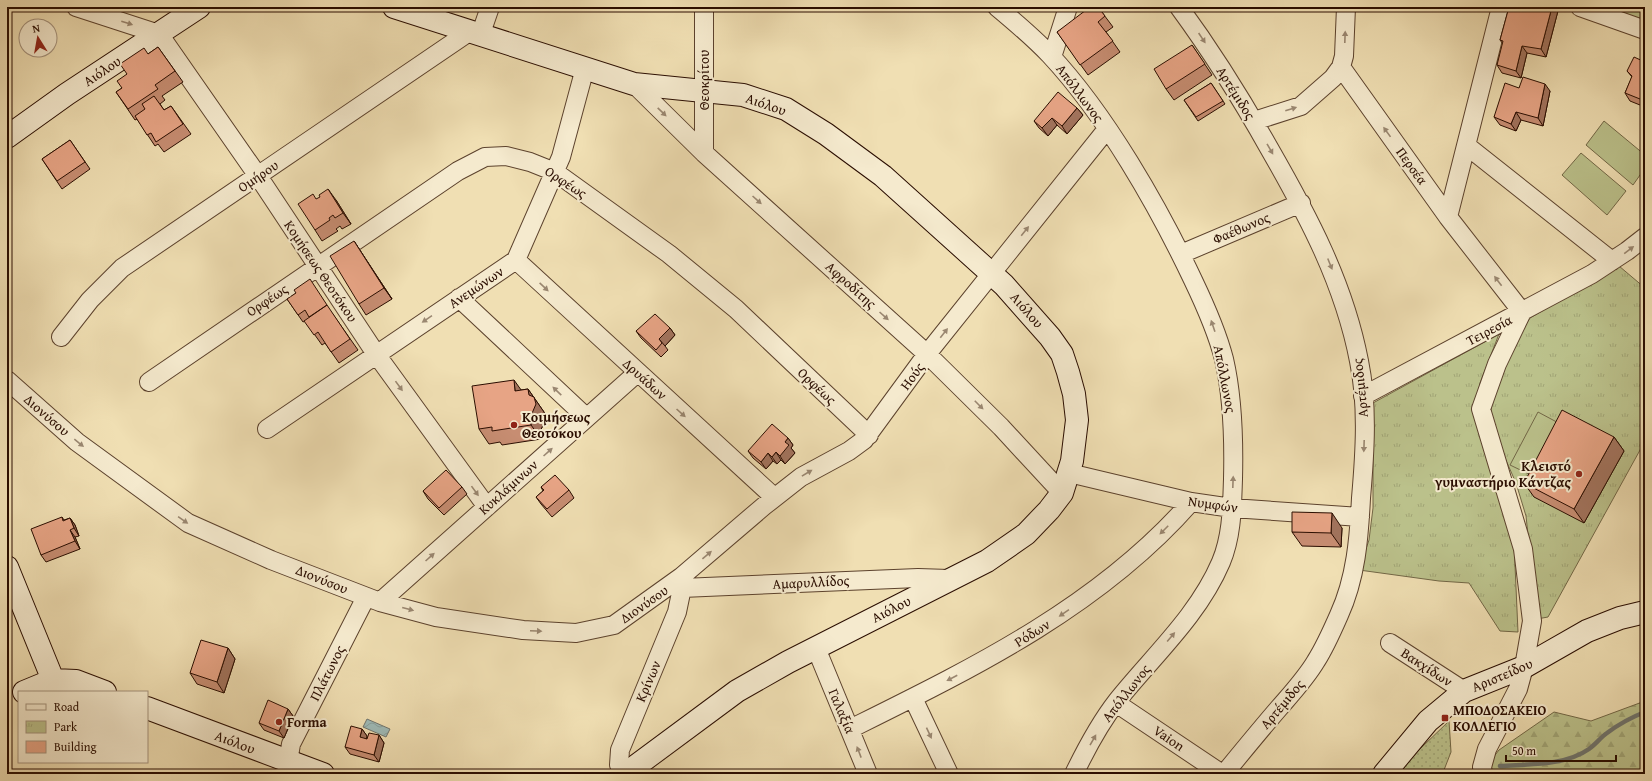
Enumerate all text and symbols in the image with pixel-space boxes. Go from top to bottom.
north arrow [18,18,58,58]
text: N [31,20,42,37]
one-way arrow [121,21,133,27]
one-way arrow [1341,31,1348,43]
one-way arrow [1198,33,1206,44]
street label: Θεοκρίτου [694,50,714,110]
street label: Αιόλου [79,51,125,91]
street label: Απόλλωνος [1051,60,1109,126]
street label: Αρτέμιδος [1212,62,1260,124]
street label: Αιόλου [743,88,789,120]
one-way arrow [1285,106,1297,112]
one-way arrow [657,107,667,117]
one-way arrow [1384,127,1392,137]
one-way arrow [1266,143,1273,155]
street label: Περσέα [1391,143,1433,189]
street label: Ομήρου [234,155,282,197]
street label: Ορφέως [541,161,591,203]
one-way arrow [752,196,762,205]
street label: Φαέθωνος [1209,207,1273,249]
street label: Κομήσεως Θεοτόκου [279,216,363,326]
one-way arrow [1021,225,1029,236]
one-way arrow [1623,245,1634,254]
street label: Αφροδίτης [821,257,881,313]
one-way arrow [1327,259,1333,270]
street label: Ανεμώνων [444,261,508,313]
one-way arrow [1494,276,1502,287]
street label: Ορφέως [242,279,292,321]
one-way arrow [539,282,549,292]
street label: Αιόλου [1006,288,1048,332]
street label: Tειρεσία [1462,309,1516,351]
one-way arrow [879,311,890,320]
one-way arrow [421,316,433,323]
one-way arrow [1209,320,1215,332]
one-way arrow [940,327,949,338]
street label: Απόλλωνος [1209,344,1241,415]
street label: Δρυάδων [618,354,672,404]
street label: Αρτέμιδος [1347,357,1373,419]
street label: Ηούς [895,358,929,394]
street label: Ορφέως [793,363,841,409]
one-way arrow [395,380,403,391]
one-way arrow [552,386,562,395]
street label: Διονύσου [20,389,74,441]
one-way arrow [974,400,984,410]
place label: Κοιμήσεως Θεοτόκου [522,407,591,443]
one-way arrow [676,408,686,417]
marker: Κοιμήσεως Θεοτόκου [509,420,519,430]
one-way arrow [73,438,84,447]
one-way arrow [1361,440,1367,453]
one-way arrow [543,448,552,457]
street label: Κυκλάμινων [474,455,542,519]
place label: Κλειστό γυμναστήριο Κάντζας [1434,456,1571,492]
marker: Κλειστό γυμναστήριο Κάντζας [1574,469,1584,479]
one-way arrow [801,470,813,477]
one-way arrow [1230,475,1236,488]
one-way arrow [471,485,480,496]
street label: Νυμφών [1187,491,1239,517]
one-way arrow [178,516,189,524]
one-way arrow [1159,525,1169,535]
one-way arrow [701,551,712,560]
one-way arrow [425,553,435,562]
street label: Διονύσου [293,559,351,599]
street label: Αμαρυλλίδος [772,570,850,594]
street label: Διονύσου [616,580,672,628]
street label: Αιόλου [868,591,914,627]
one-way arrow [402,606,414,612]
one-way arrow [1059,609,1069,617]
street label: Ρόδων [1010,614,1054,652]
one-way arrow [530,627,542,634]
one-way arrow [1167,632,1176,642]
street label: Πλάτωνος [304,642,350,704]
street label: Βακχίδων [1397,643,1457,691]
street label: Αριστείδου [1468,653,1536,697]
street label: Κρίνων [630,657,666,705]
street label: Απόλλωνος [1097,660,1155,726]
one-way arrow [946,675,957,681]
street label: Αρτέμιδος [1255,675,1309,733]
street label: Γαλαξία [824,685,861,737]
legend [18,691,148,763]
text: Road [54,698,80,715]
place label: ΜΠΟΔΟΣΑΚΕΙΟ ΚΟΛΛΕΓΙΟ [1453,700,1547,736]
place label: Forma [287,712,328,732]
marker: ΜΠΟΔΟΣΑΚΕΙΟ ΚΟΛΛΕΓΙΟ [1440,713,1450,723]
marker: Forma [274,717,284,727]
text: Park [54,718,78,735]
street label: Vaion [1149,720,1189,756]
street label: Αιόλου [212,725,258,759]
one-way arrow [926,728,932,739]
one-way arrow [1089,734,1096,746]
scale bar [1506,737,1616,763]
text: Building [54,738,97,755]
text: 50 m [1512,742,1536,759]
one-way arrow [855,745,861,757]

